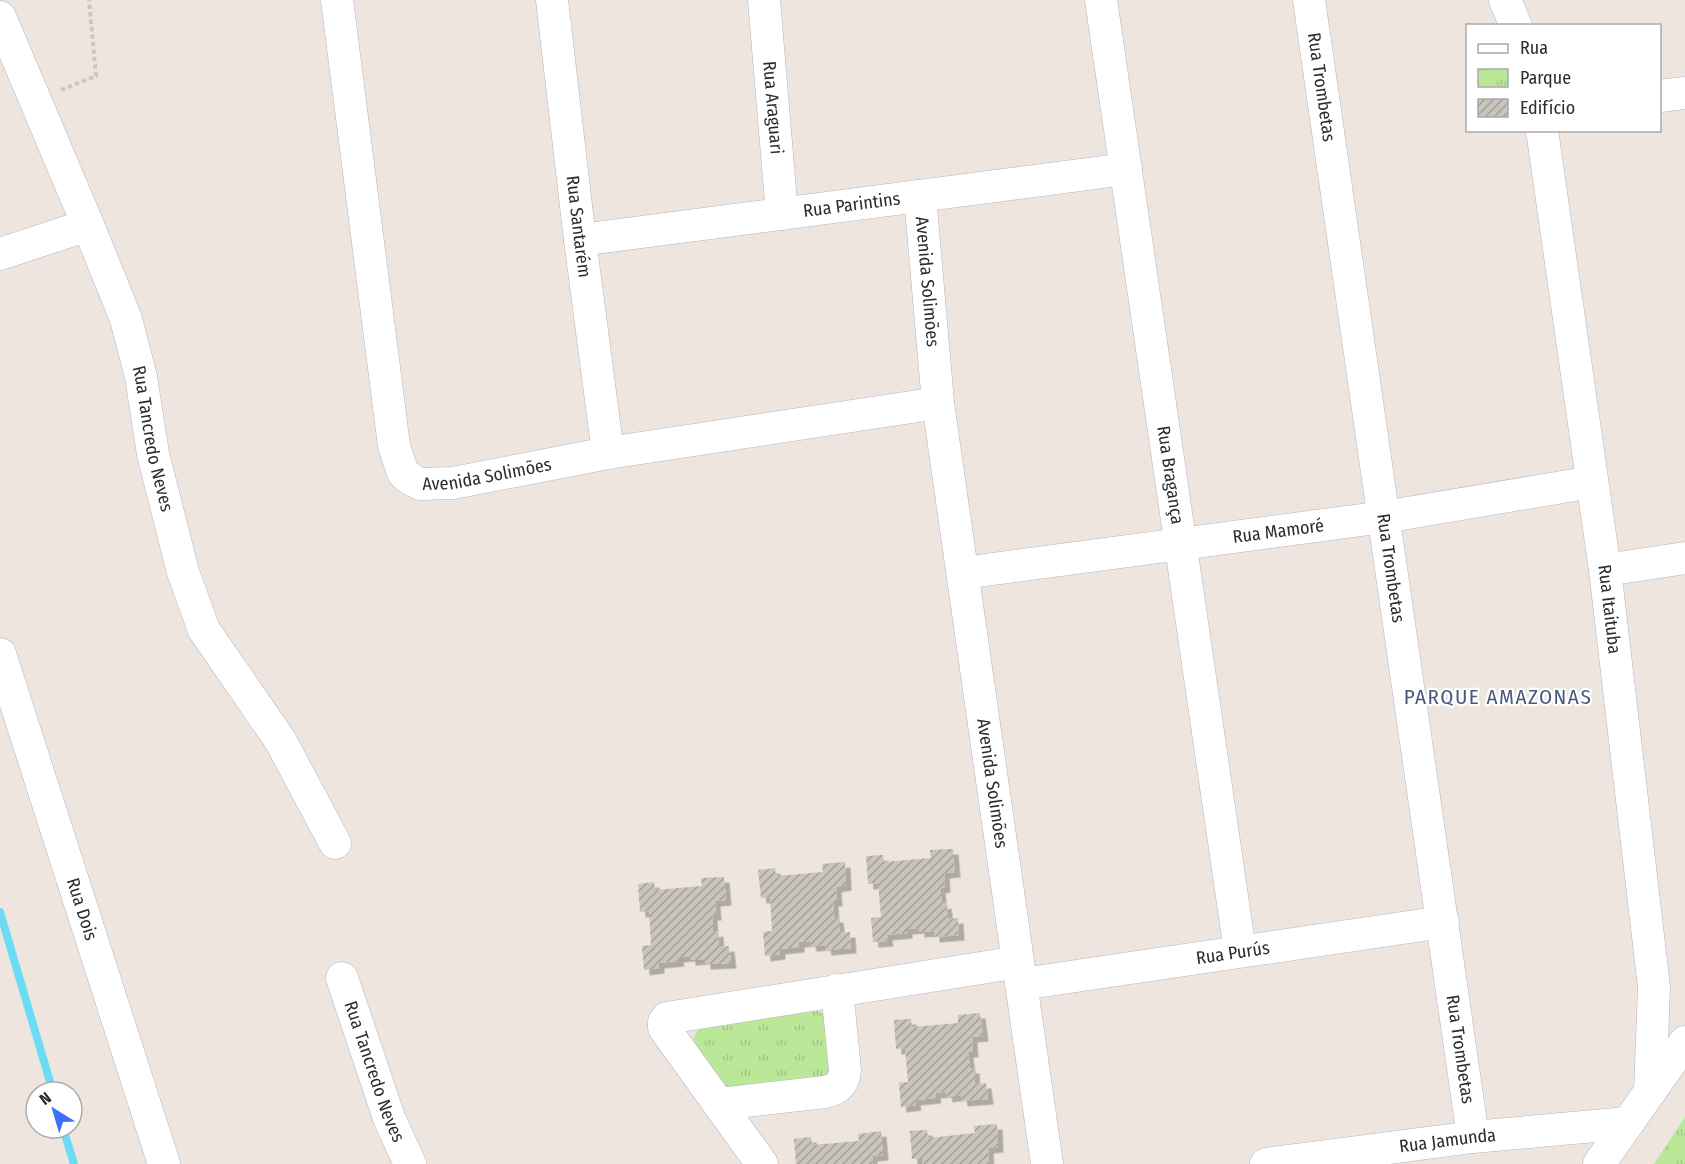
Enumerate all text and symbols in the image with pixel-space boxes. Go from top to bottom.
legend [1466,24,1661,132]
street label: Rua Trombetas [1303,31,1340,143]
text: Rua [1520,37,1548,59]
street label: Rua Araguari [758,60,788,155]
text: Parque [1520,67,1571,89]
text: Edifício [1520,97,1575,119]
street label: Rua Santarém [562,174,596,279]
street label: Rua Parintins [802,187,902,222]
street label: Avenida Solimões [911,216,944,348]
street label: Rua Tancredo Neves [128,363,178,514]
street label: Rua Bragança [1152,424,1189,526]
street label: Avenida Solimões [422,453,553,495]
street label: Rua Trombetas [1372,512,1410,624]
street label: Rua Mamoré [1231,514,1325,548]
street label: Rua Itaituba [1593,563,1626,655]
district label: PARQUE AMAZONAS [1404,684,1592,710]
street label: Avenida Solimões [972,717,1013,850]
street label: Rua Dois [62,875,102,943]
street label: Rua Purús [1194,937,1271,969]
street label: Rua Trombetas [1442,993,1479,1105]
street label: Rua Tancredo Neves [340,998,410,1146]
north arrow [24,1080,84,1140]
text: N [36,1088,55,1109]
street label: Rua Jamunda [1398,1124,1497,1158]

